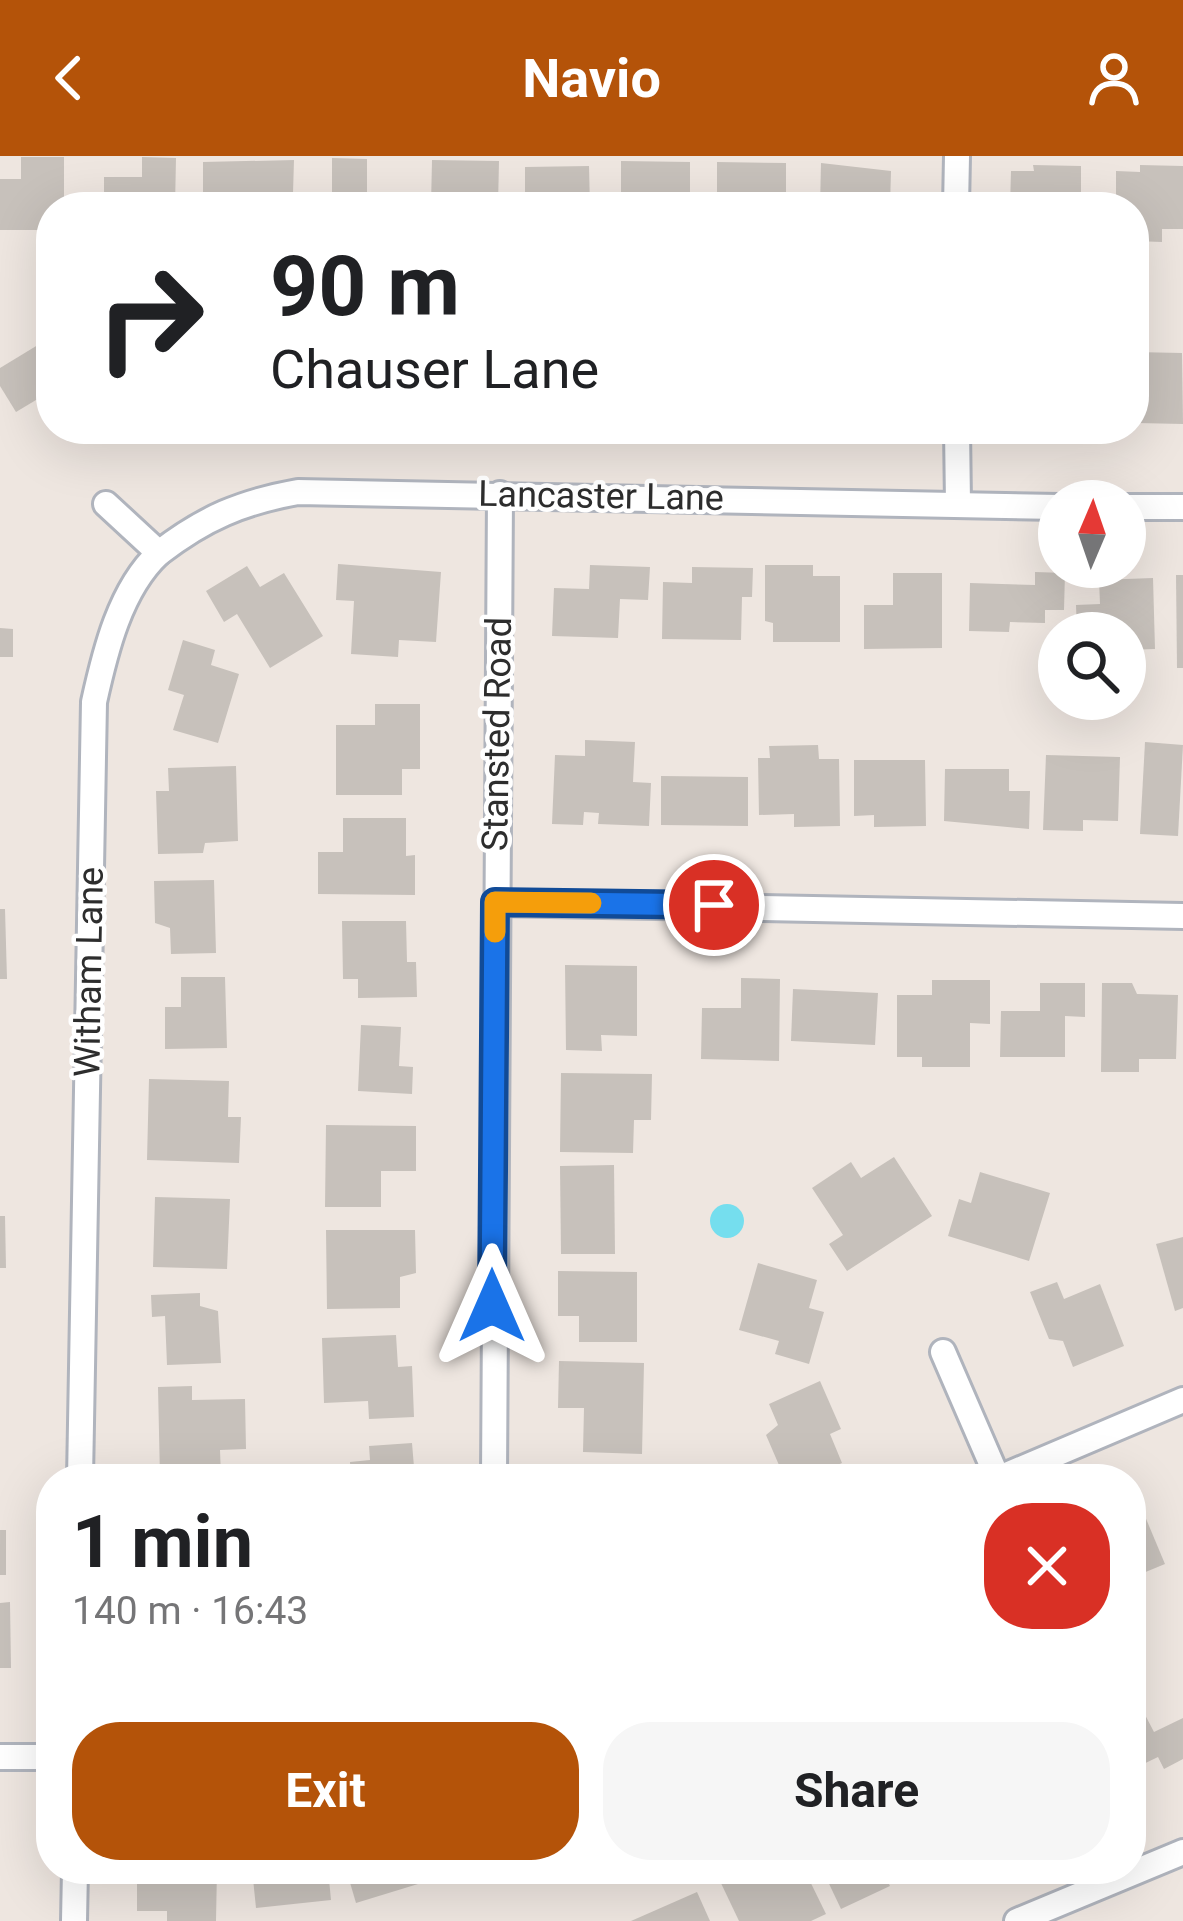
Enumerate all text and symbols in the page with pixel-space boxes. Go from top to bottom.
icon: back [36,45,102,111]
icon: person [1081,45,1147,111]
text: Navio [522,47,661,110]
text: 90 m [270,237,460,336]
icon: right [72,240,228,396]
text: Chauser Lane [270,338,599,401]
street label: Lancaster Lane [478,473,724,519]
north arrow [1038,480,1146,588]
map controls [1038,480,1146,720]
button: search [1038,612,1146,720]
street label: Stansted Road [474,617,520,851]
pin [663,854,765,956]
street label: Witham Lane [66,866,112,1078]
icon: arrive [681,872,747,938]
position arrow [429,1243,555,1369]
text: 1 min [72,1500,253,1585]
button: close [984,1503,1110,1629]
text: 140 m · 16:43 [72,1588,308,1634]
button: Exit [72,1722,579,1860]
button: Share [603,1722,1110,1860]

